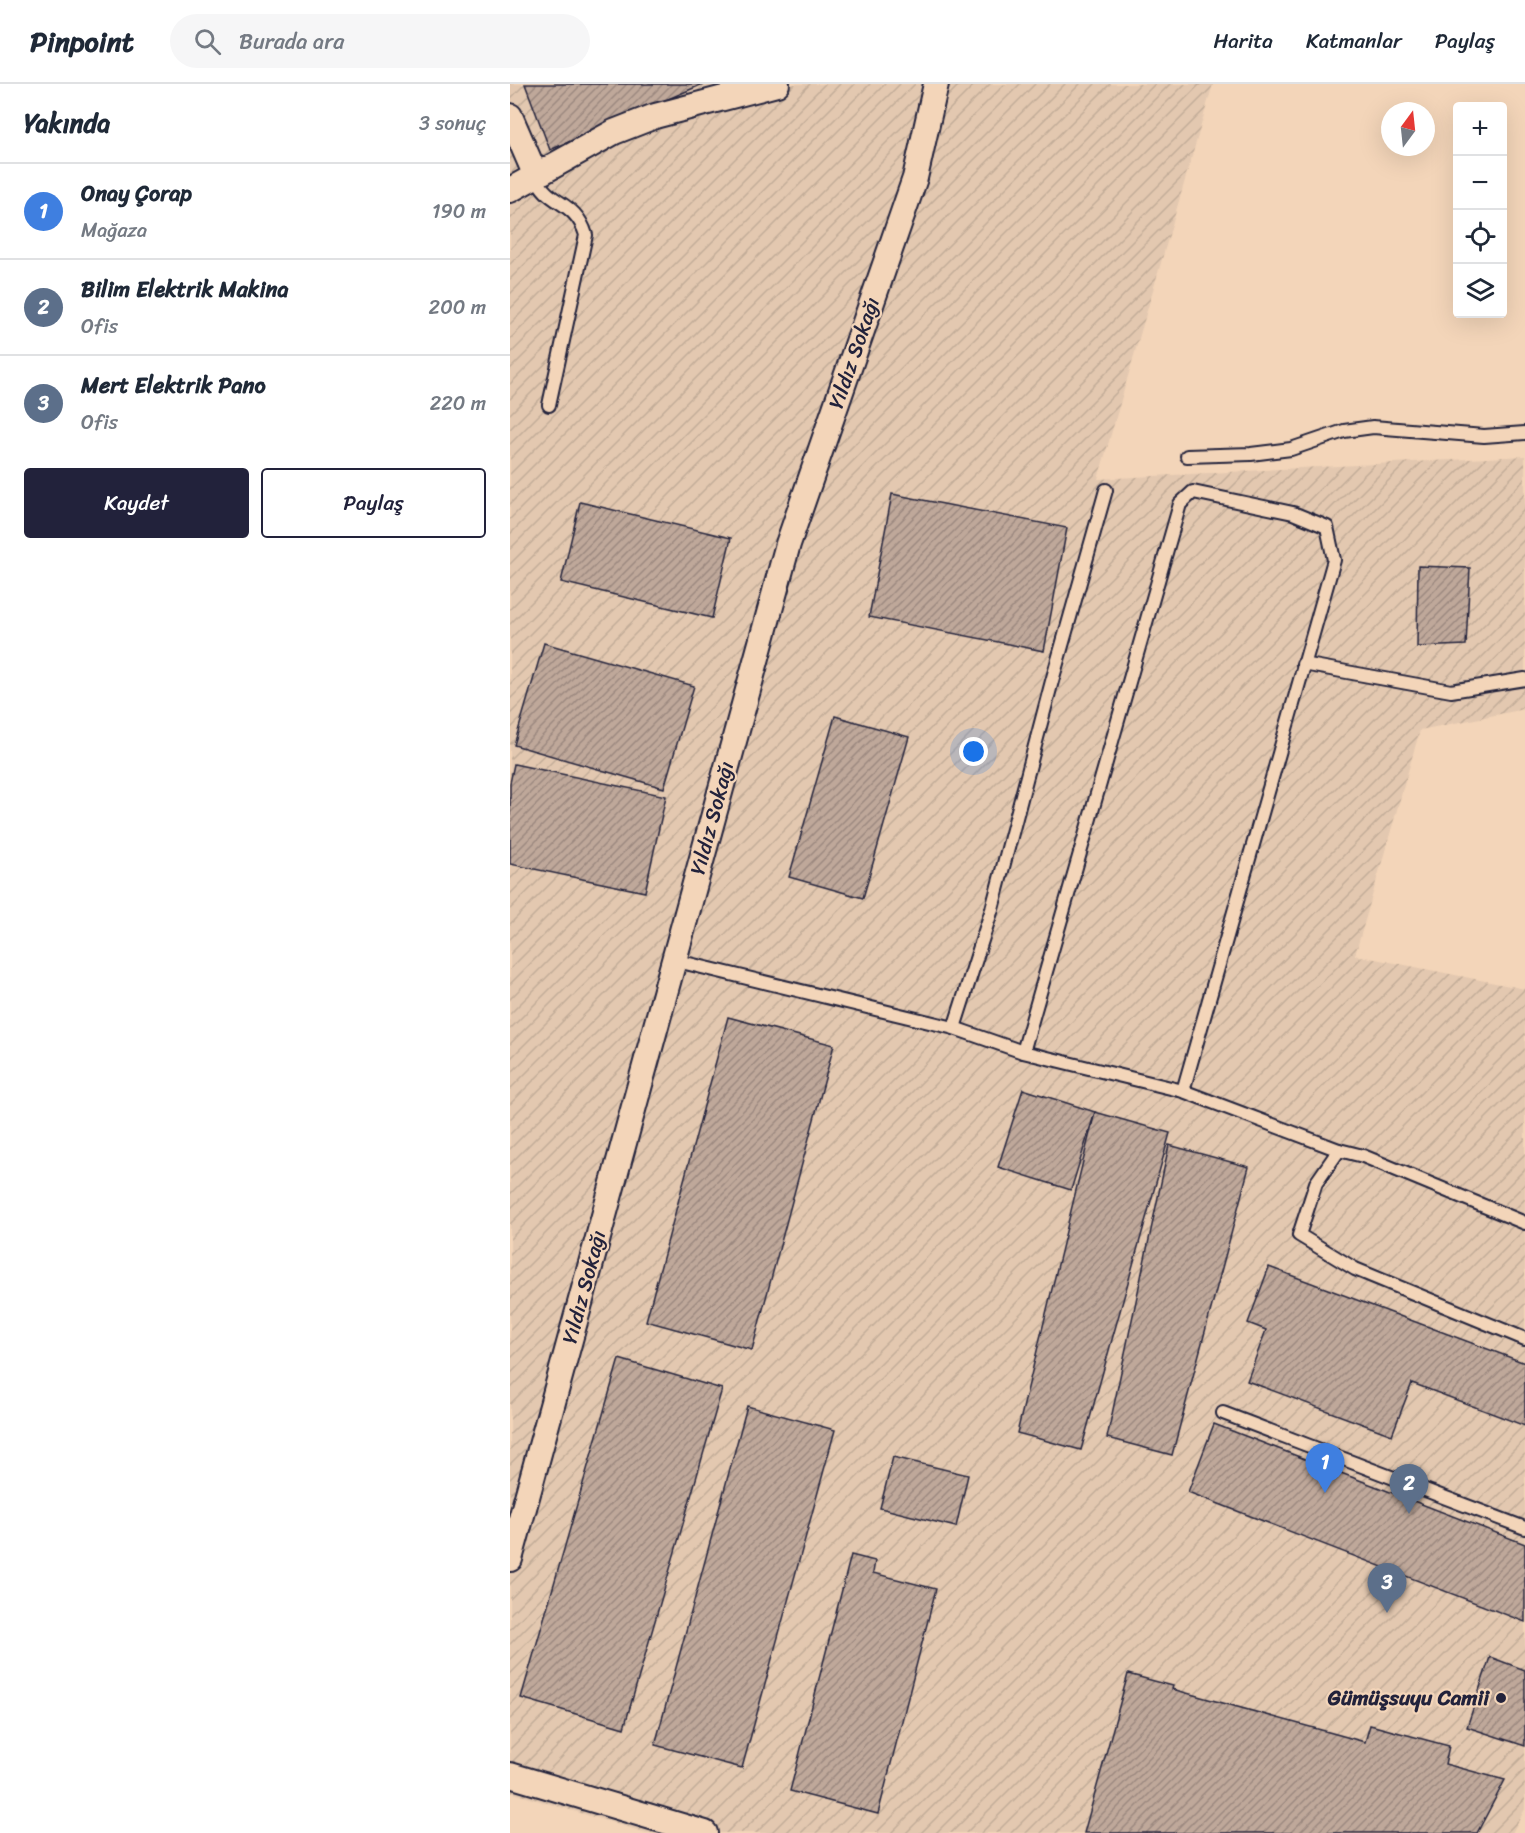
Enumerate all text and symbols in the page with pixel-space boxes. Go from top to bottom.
search box [170,14,590,68]
text: Pinpoint [30,17,134,66]
text: Burada ara [239,22,344,61]
text: Harita [1213,22,1273,60]
text: Katmanlar [1306,22,1402,60]
text: Paylaş [1435,22,1495,60]
icon: search [191,25,224,58]
text: Yakında [24,100,110,146]
north arrow [1381,102,1435,156]
map controls [1453,102,1507,318]
button: + [1453,102,1507,156]
text: 3 sonuç [419,106,486,141]
button: − [1453,156,1507,210]
text: Onay Çorap [81,174,192,213]
text: 1 [39,194,48,229]
text: 190 m [432,194,486,229]
button: locate [1453,210,1507,264]
text: Mağaza [81,213,147,248]
button: layers [1453,264,1507,318]
text: Bilim Elektrik Makina [81,270,289,309]
text: 2 [38,290,49,325]
text: 200 m [429,290,486,325]
street label: Yıldız Sokağı [817,292,891,414]
text: Ofis [81,309,118,344]
text: Mert Elektrik Pano [81,366,266,405]
text: 3 [38,386,49,421]
text: 220 m [430,386,486,421]
text: Ofis [81,405,118,440]
button: Kaydet [24,468,249,538]
button: Paylaş [261,468,486,538]
your location [959,737,988,766]
street label: Yıldız Sokağı [679,757,745,879]
street label: Yıldız Sokağı [551,1226,617,1348]
pin: 1 [1306,1444,1344,1493]
pin: 2 [1390,1464,1428,1514]
pin: 3 [1368,1564,1406,1613]
place label: Gümüşsuyu Camii [1327,1679,1490,1717]
marker: Gümüşsuyu Camii [1494,1691,1508,1705]

